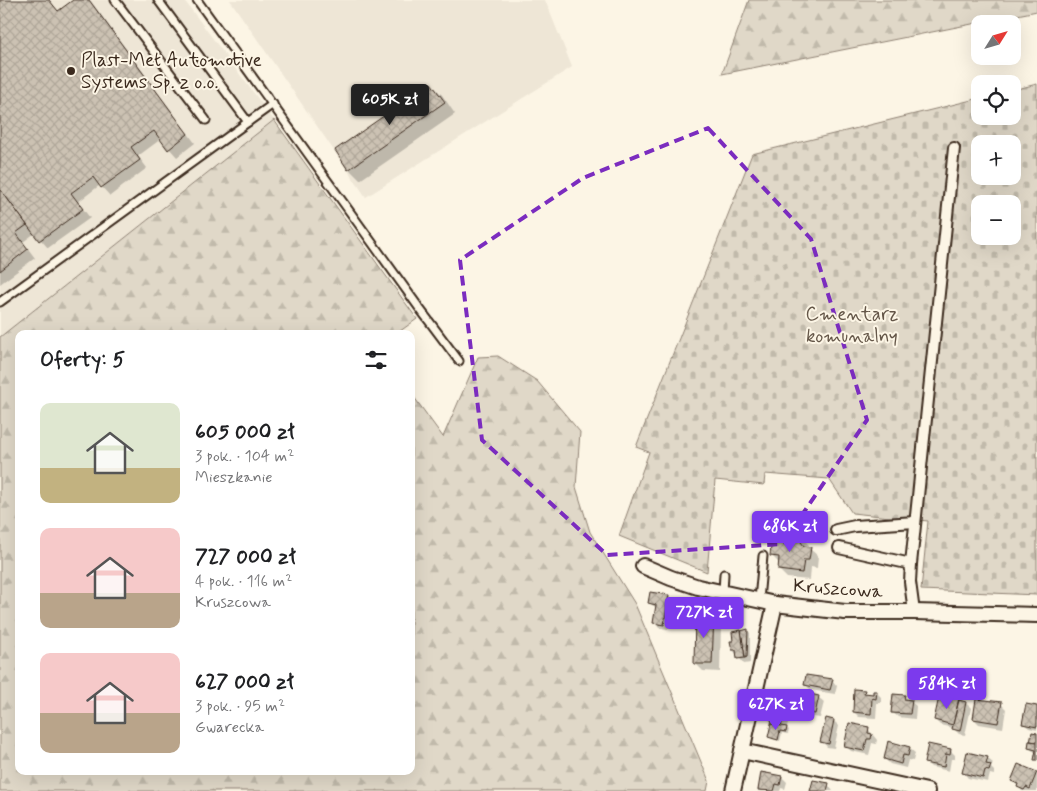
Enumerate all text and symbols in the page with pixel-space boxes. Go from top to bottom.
north arrow [971,15,1021,65]
map controls [971,15,1021,245]
place label: Plast-Met Automotive Systems Sp. z o.o. [81,48,262,95]
marker: Plast-Met Automotive Systems Sp. z o.o. [65,65,77,77]
button: locate [971,75,1021,125]
pin: 605K zł [344,84,436,126]
text: 605K zł [362,89,418,110]
button: + [971,135,1021,185]
button: − [971,195,1021,245]
park label: Cmentarz komunalny [806,302,899,349]
text: Oferty: 5 [40,346,125,374]
icon: filters [362,346,390,374]
text: 605 000 zł [195,418,295,446]
icon: home [80,423,140,483]
text: 3 pok. · 104 m² [195,446,294,467]
text: Mieszkanie [195,467,273,488]
pin: 686K zł [744,510,836,553]
text: 686K zł [763,516,817,537]
text: 727 000 zł [195,543,296,571]
icon: home [80,548,140,608]
text: 4 pok. · 116 m² [195,571,292,592]
street label: Kruszcowa [792,573,884,605]
text: Kruszcowa [195,592,271,613]
pin: 727K zł [658,596,750,639]
text: 727K zł [676,602,732,623]
text: 627 000 zł [195,668,294,696]
pin: 584K zł [901,668,993,710]
icon: home [80,673,140,733]
text: 584K zł [918,673,976,694]
pin: 627K zł [730,688,822,731]
text: 627K zł [748,694,804,715]
text: 3 pok. · 95 m² [195,696,285,717]
text: Gwarecka [195,717,264,738]

